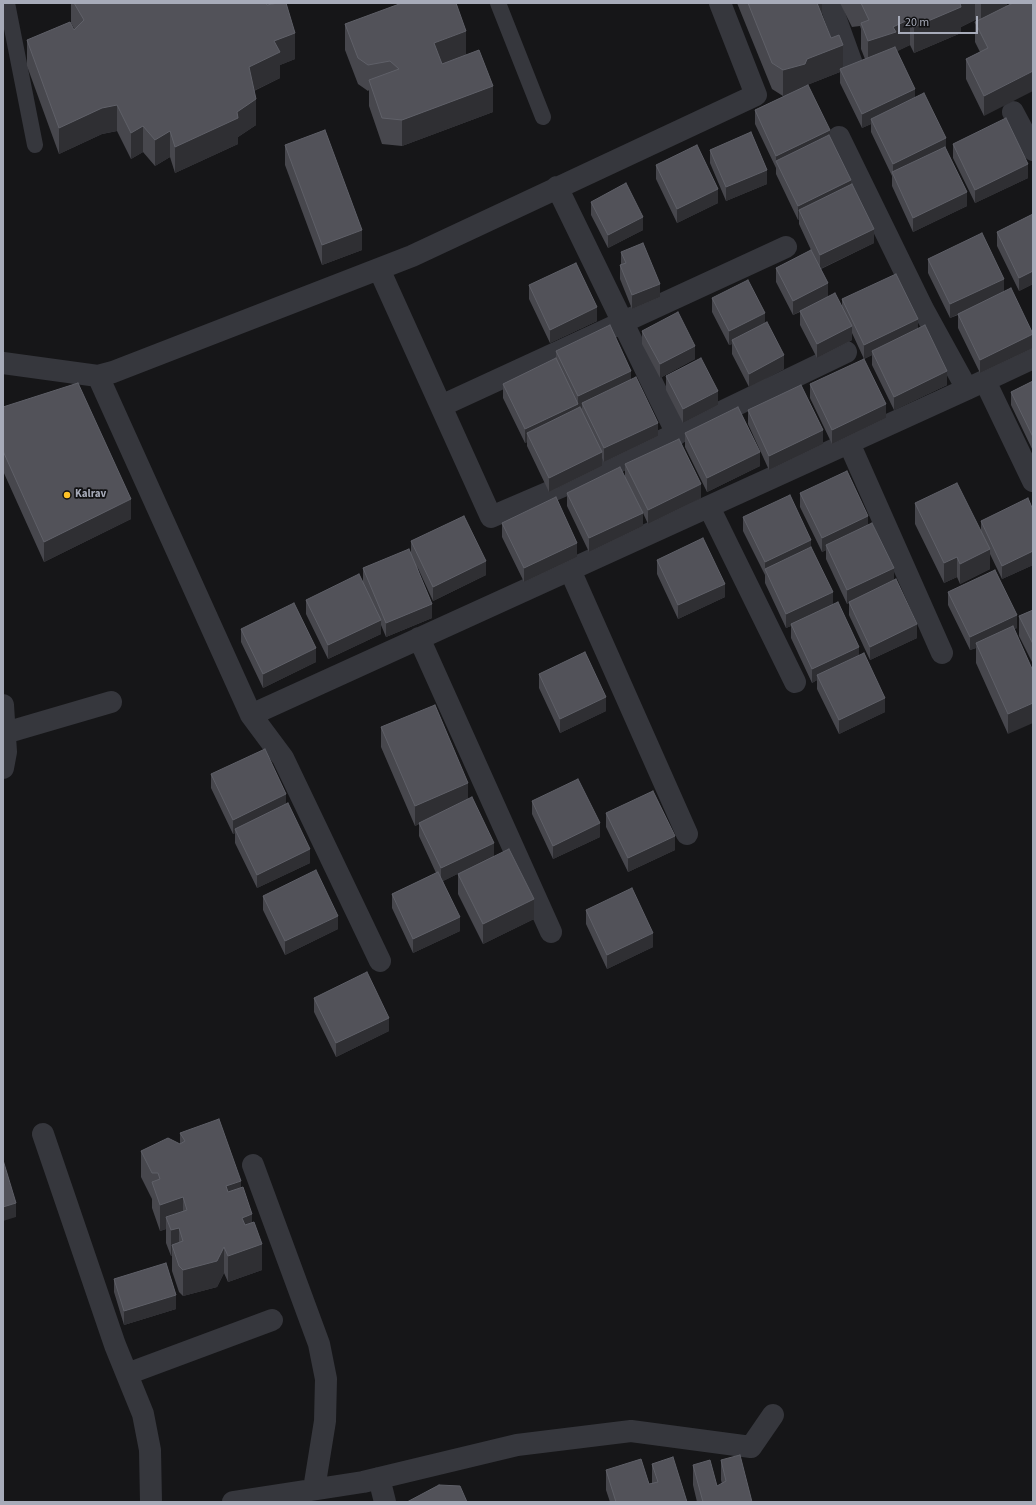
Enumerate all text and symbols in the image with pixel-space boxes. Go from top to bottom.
scale bar [900,8,980,34]
text: 20 m [905,14,929,31]
place label: Kalrav [75,488,106,502]
marker: Kalrav [62,490,72,500]

